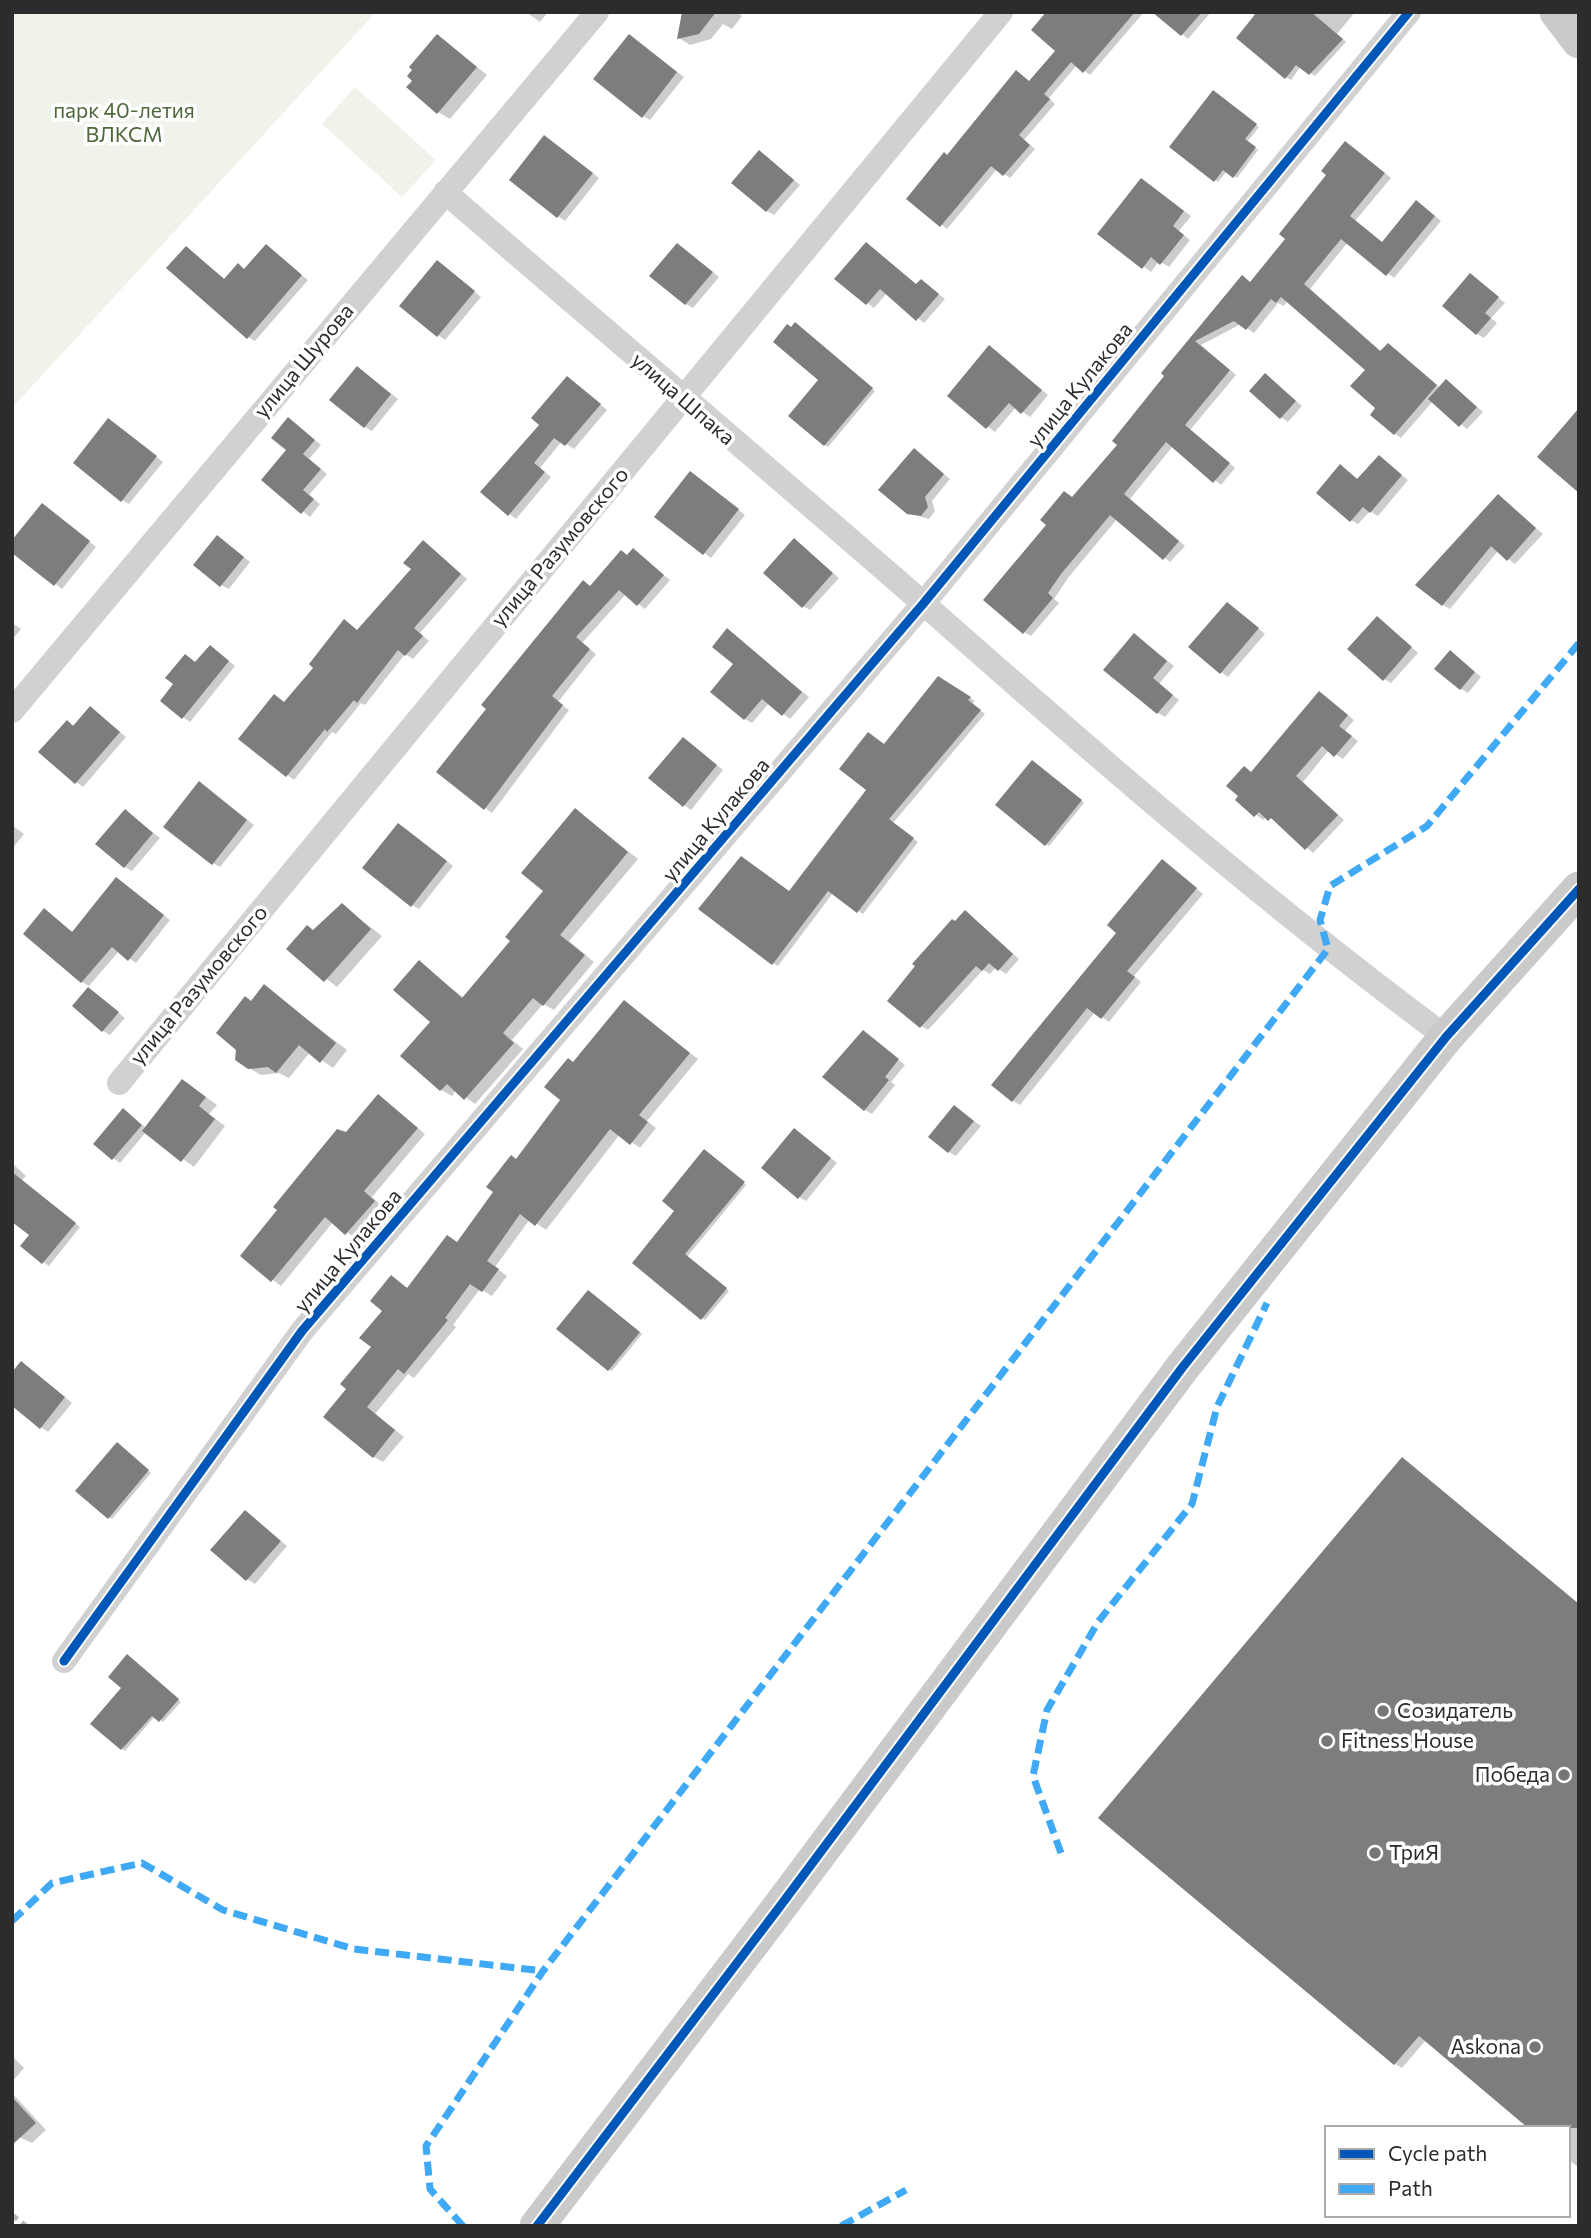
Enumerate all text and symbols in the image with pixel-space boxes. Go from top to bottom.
park label: парк 40-летия ВЛКСМ [53,97,195,146]
street label: улица Шурова [248,298,358,422]
street label: улица Кулакова [1021,317,1137,452]
street label: улица Шпака [627,346,741,449]
street label: улица Разумовского [485,461,633,631]
street label: улица Кулакова [656,752,774,886]
street label: улица Разумовского [124,899,272,1069]
street label: улица Кулакова [288,1183,406,1317]
place label: Созидатель [1397,1697,1513,1722]
marker: Созидатель [1375,1703,1391,1719]
place label: Fitness House [1341,1727,1474,1752]
marker: Fitness House [1319,1733,1335,1749]
place label: Победа [1475,1761,1550,1786]
marker: Победа [1556,1767,1572,1783]
place label: ТриЯ [1389,1839,1439,1864]
marker: ТриЯ [1367,1845,1383,1861]
place label: Askona [1450,2033,1521,2058]
marker: Askona [1527,2039,1543,2055]
legend [1325,2126,1570,2217]
text: Cycle path [1388,2140,1487,2165]
text: Path [1388,2175,1433,2200]

